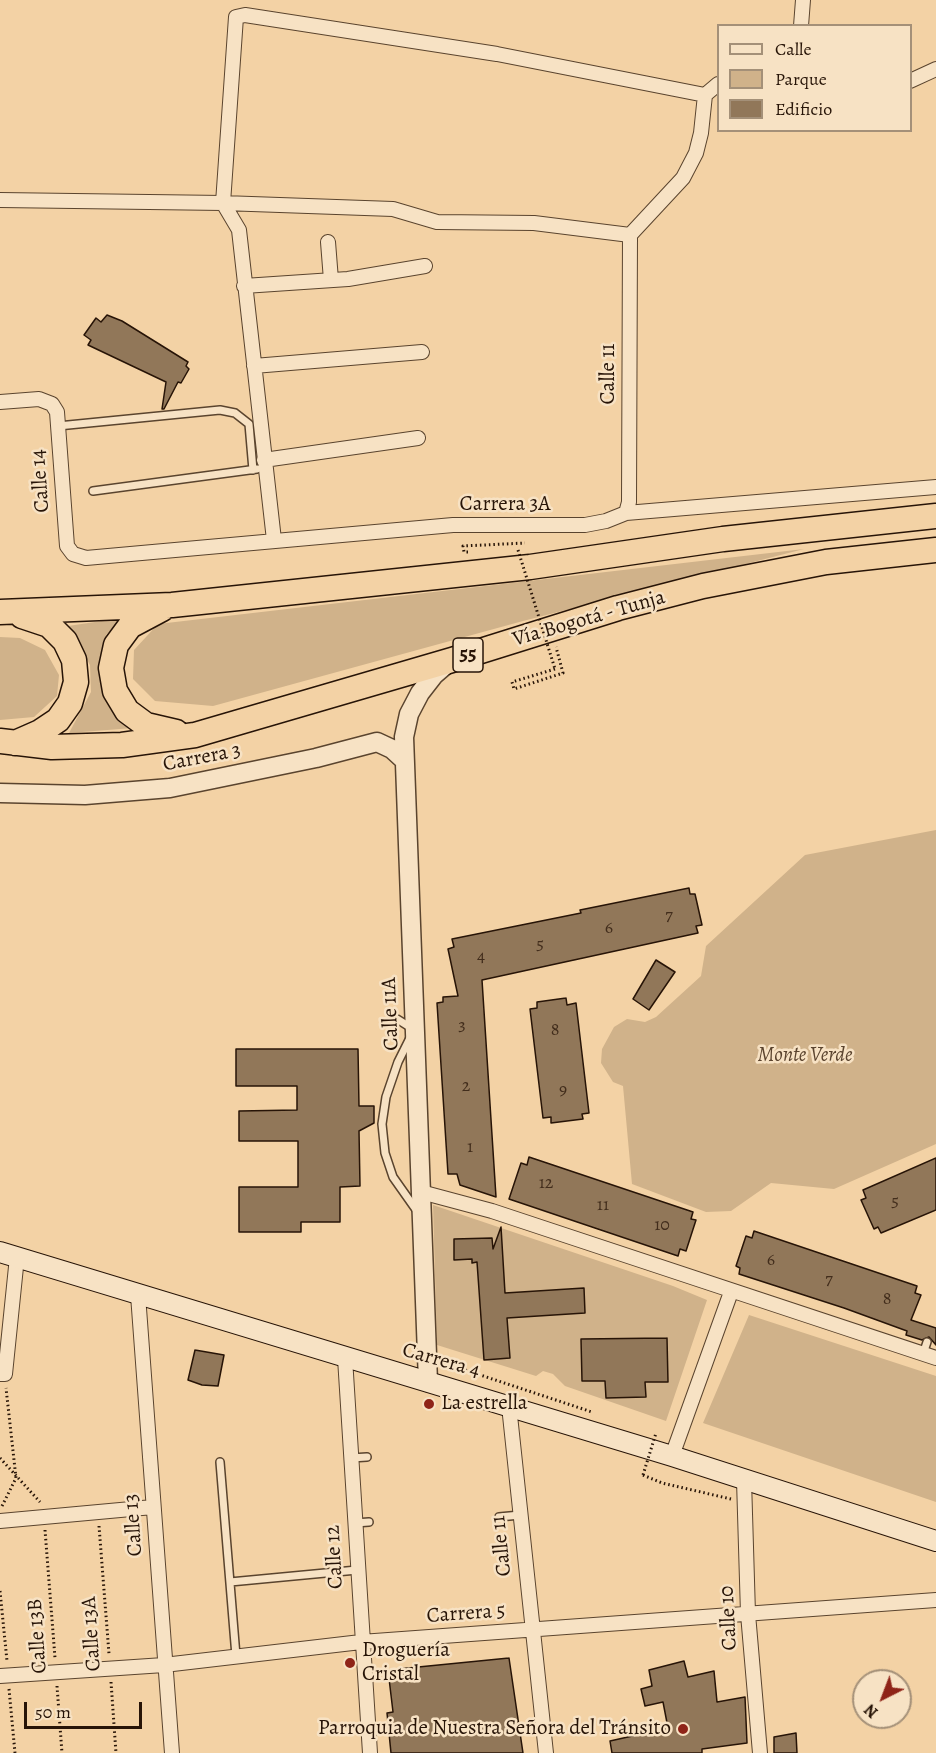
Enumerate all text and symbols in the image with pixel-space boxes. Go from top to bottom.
legend [717,24,912,132]
text: Calle [775,37,812,61]
text: Parque [775,67,827,91]
text: Edificio [775,97,832,121]
street label: Calle 11 [596,343,622,405]
street label: Calle 14 [26,448,56,514]
street label: Carrera 3A [460,492,550,518]
street label: Vía Bogotá - Tunja [510,585,668,653]
road number: 55 [453,638,483,672]
street label: Carrera 3 [161,738,243,778]
house number: 7 [665,905,673,927]
house number: 6 [605,918,613,940]
house number: 5 [536,934,544,956]
house number: 4 [477,946,485,968]
street label: Calle 11A [377,977,405,1051]
house number: 3 [458,1015,466,1037]
house number: 8 [551,1020,559,1042]
park label: Monte Verde [757,1043,853,1069]
house number: 2 [462,1076,470,1098]
house number: 9 [559,1080,567,1102]
house number: 1 [467,1137,473,1159]
house number: 12 [539,1173,553,1195]
house number: 5 [891,1191,899,1213]
house number: 11 [597,1195,609,1217]
house number: 10 [654,1215,670,1237]
house number: 6 [767,1250,775,1272]
house number: 7 [825,1269,833,1291]
house number: 8 [883,1289,891,1311]
street label: Carrera 4 [399,1338,483,1384]
place label: La estrella [441,1391,528,1417]
marker: La estrella [422,1397,436,1411]
street label: Calle 13 [119,1493,149,1557]
street label: Calle 11 [486,1514,518,1578]
street label: Calle 12 [321,1524,349,1590]
street label: Calle 10 [715,1585,743,1651]
street label: Calle 13A [77,1596,107,1672]
street label: Calle 13B [23,1598,53,1674]
street label: Carrera 5 [426,1599,506,1629]
place label: Droguería Cristal [362,1638,450,1688]
marker: Droguería Cristal [343,1656,357,1670]
north arrow [852,1669,912,1729]
scale bar [27,1690,146,1728]
text: N [860,1699,883,1723]
text: 50 m [35,1700,71,1724]
place label: Parroquia de Nuestra Señora del Tránsito [318,1716,671,1742]
marker: Parroquia de Nuestra Señora del Tránsito [676,1722,690,1736]

